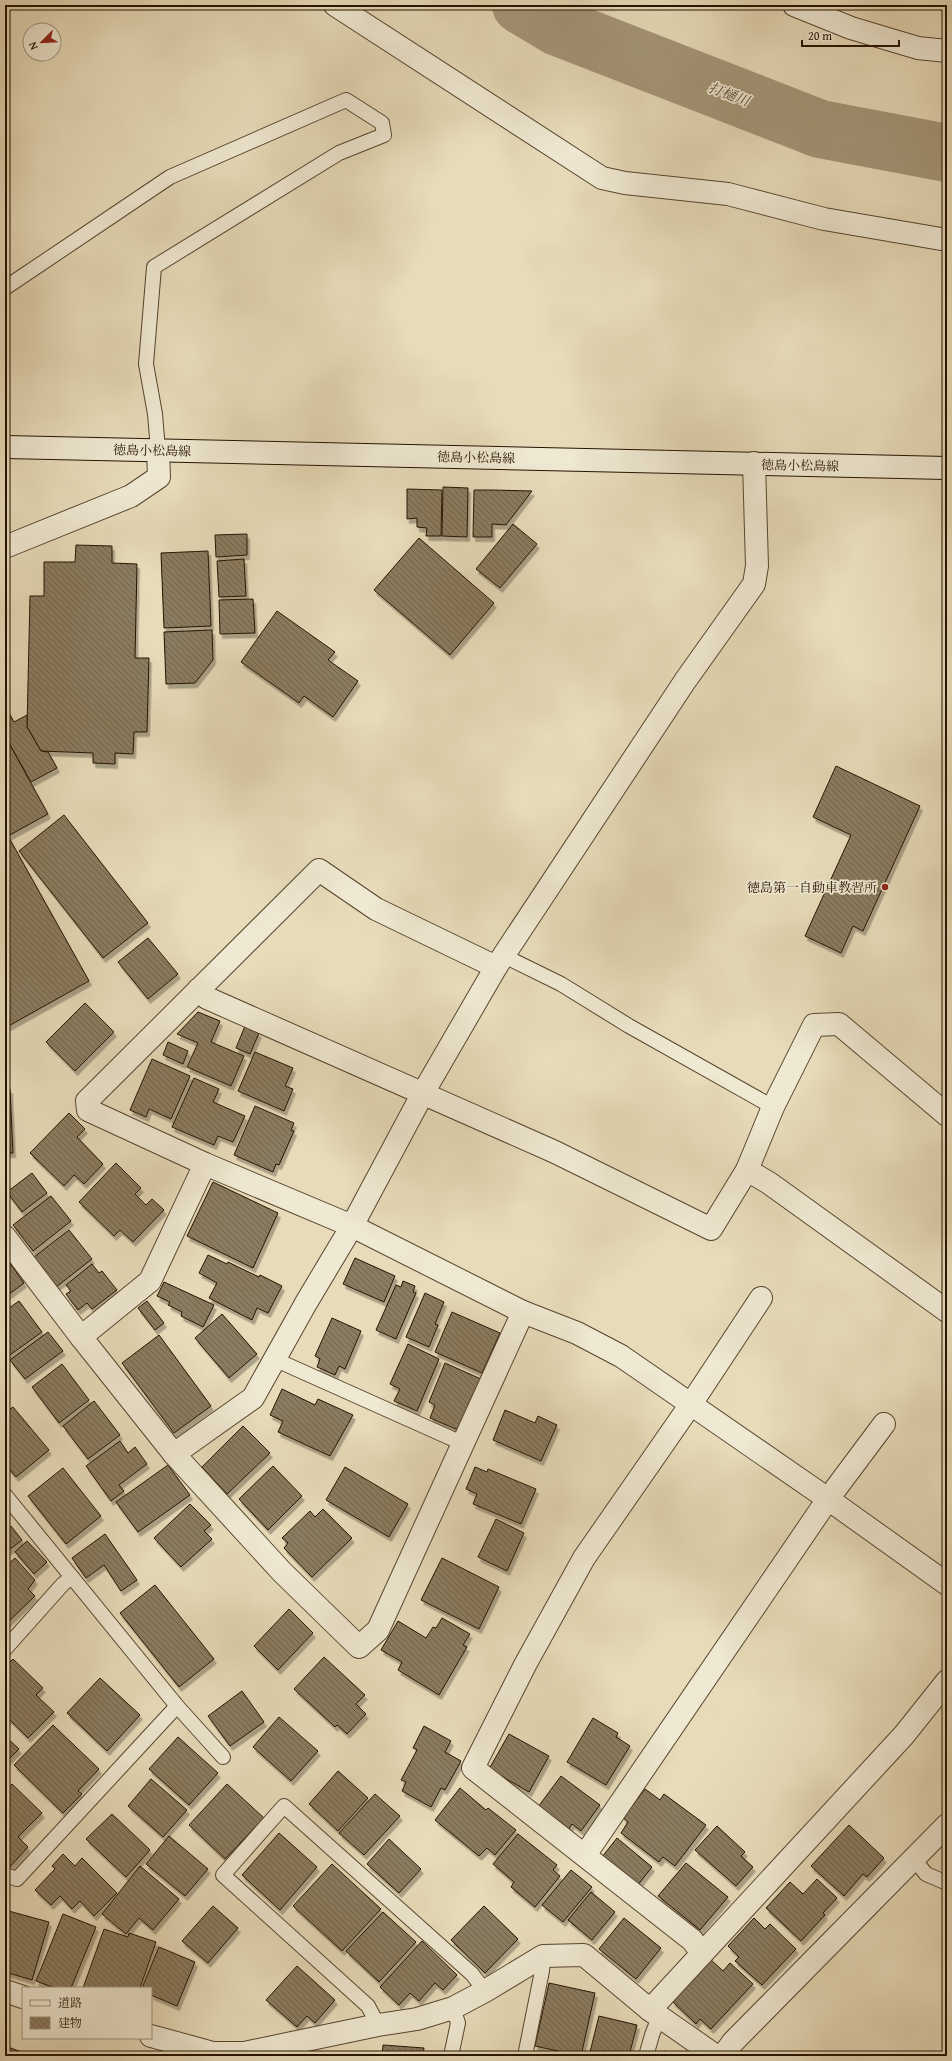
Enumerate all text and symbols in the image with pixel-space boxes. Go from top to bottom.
north arrow [22,22,62,62]
scale bar [802,22,899,48]
text: 20 m [808,27,832,44]
text: N [24,39,42,53]
water label: 打樋川 [706,77,754,112]
street label: 徳島小松島線 [113,440,191,461]
street label: 徳島小松島線 [437,447,515,468]
street label: 徳島小松島線 [761,455,839,476]
place label: 徳島第一自動車教習所 [747,878,877,897]
marker: 徳島第一自動車教習所 [880,882,890,892]
legend [22,1987,152,2039]
text: 道路 [58,1994,82,2011]
text: 建物 [58,2014,82,2031]

